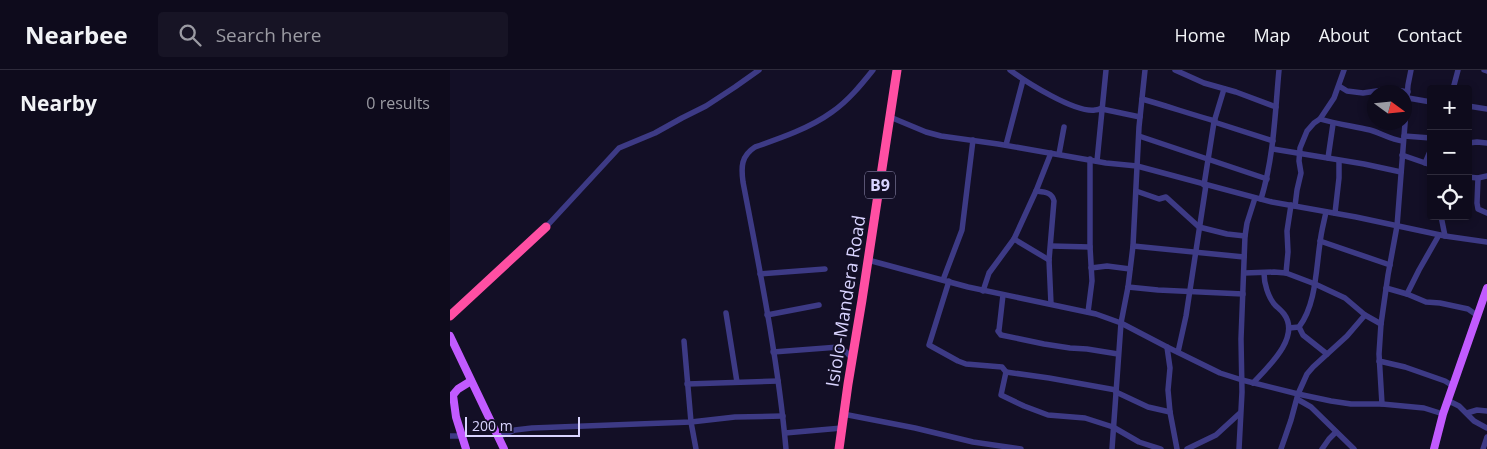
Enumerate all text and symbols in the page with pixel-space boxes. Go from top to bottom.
search box [158,12,508,57]
text: Nearbee [25,18,128,51]
icon: search [176,21,204,49]
text: Search here [216,22,322,48]
text: Home [1175,23,1225,47]
text: Map [1253,23,1291,47]
text: About [1319,23,1369,47]
text: Contact [1397,23,1462,47]
north arrow [1367,85,1412,130]
map controls [1427,85,1472,220]
button: + [1427,85,1472,130]
text: Nearby [20,89,97,117]
text: 0 results [366,92,430,114]
button: − [1427,130,1472,175]
road number: B9 [865,172,895,198]
button: locate [1427,175,1472,220]
street label: Isiolo-Mandera Road [820,213,870,389]
scale bar [465,414,580,437]
text: 200 m [472,416,513,435]

